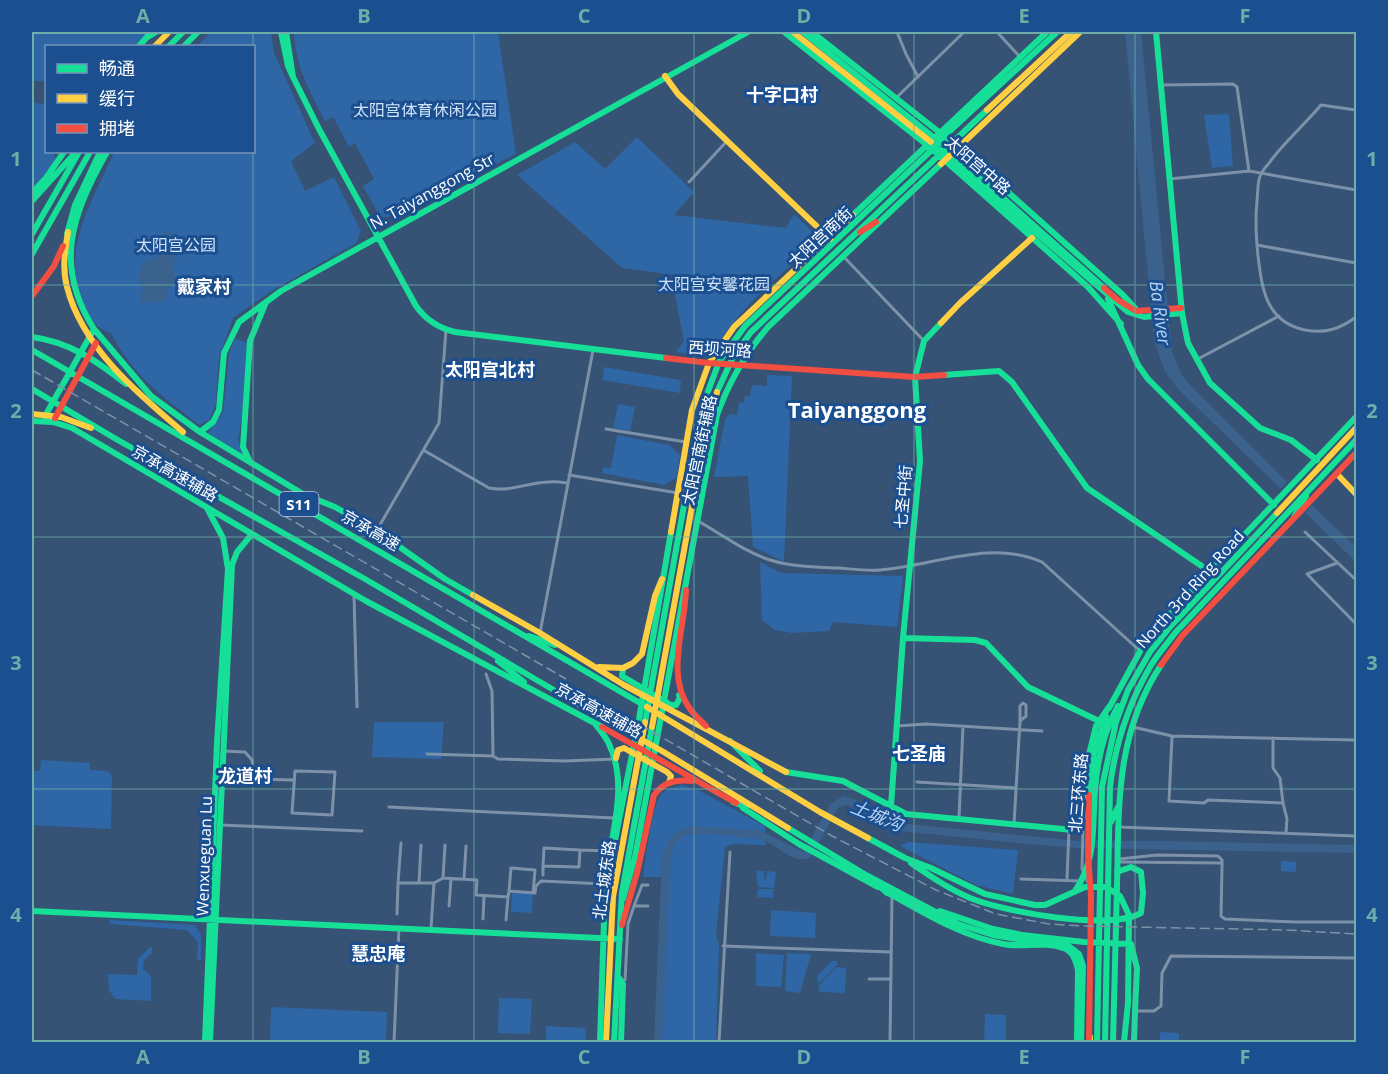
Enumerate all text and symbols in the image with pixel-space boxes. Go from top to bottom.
text: A [136,2,150,29]
text: B [357,2,371,29]
text: C [578,2,591,29]
text: D [797,2,811,29]
text: E [1018,2,1030,29]
text: F [1240,2,1250,29]
legend [45,45,255,153]
text: 畅通 [99,56,135,80]
district label: 十字口村 [746,82,818,106]
text: 缓行 [99,86,135,110]
park label: 太阳宫体育休闲公园 [353,99,497,121]
text: 拥堵 [99,116,135,140]
street label: 太阳宫中路 [941,130,1015,200]
text: 1 [10,145,22,172]
text: 1 [1366,145,1378,172]
street label: N. Taiyanggong Str [366,147,499,234]
street label: 太阳宫南街 [783,202,857,272]
park label: 太阳宫公园 [136,234,216,256]
park label: 太阳宫安馨花园 [658,273,770,295]
district label: 戴家村 [177,274,231,298]
water label: Ba River [1145,279,1178,348]
street label: 西坝河路 [687,336,753,362]
district label: 太阳宫北村 [445,357,535,381]
street label: 太阳宫南街辅路 [677,393,721,507]
district label: Taiyanggong [788,394,927,424]
text: 2 [10,397,22,424]
text: 2 [1366,397,1378,424]
street label: 京承高速辅路 [128,439,222,507]
street label: 七圣中街 [889,464,917,530]
road number: S11 [280,492,318,516]
street label: 京承高速 [338,504,404,556]
street label: North 3rd Ring Road [1131,525,1249,653]
text: 3 [10,649,22,676]
text: 3 [1366,649,1378,676]
street label: 京承高速辅路 [552,677,646,743]
district label: 七圣庙 [892,741,946,765]
street label: 北三环东路 [1064,752,1092,834]
district label: 龙道村 [218,763,272,787]
water label: 土城沟 [847,794,908,837]
street label: Wenxueguan Lu [191,796,217,916]
street label: 北土城东路 [588,839,620,921]
text: 4 [10,901,22,928]
text: 4 [1366,901,1378,928]
district label: 慧忠庵 [351,941,405,965]
text: A [136,1043,150,1070]
text: B [357,1043,371,1070]
text: C [578,1043,591,1070]
text: D [797,1043,811,1070]
text: E [1018,1043,1030,1070]
text: F [1240,1043,1250,1070]

